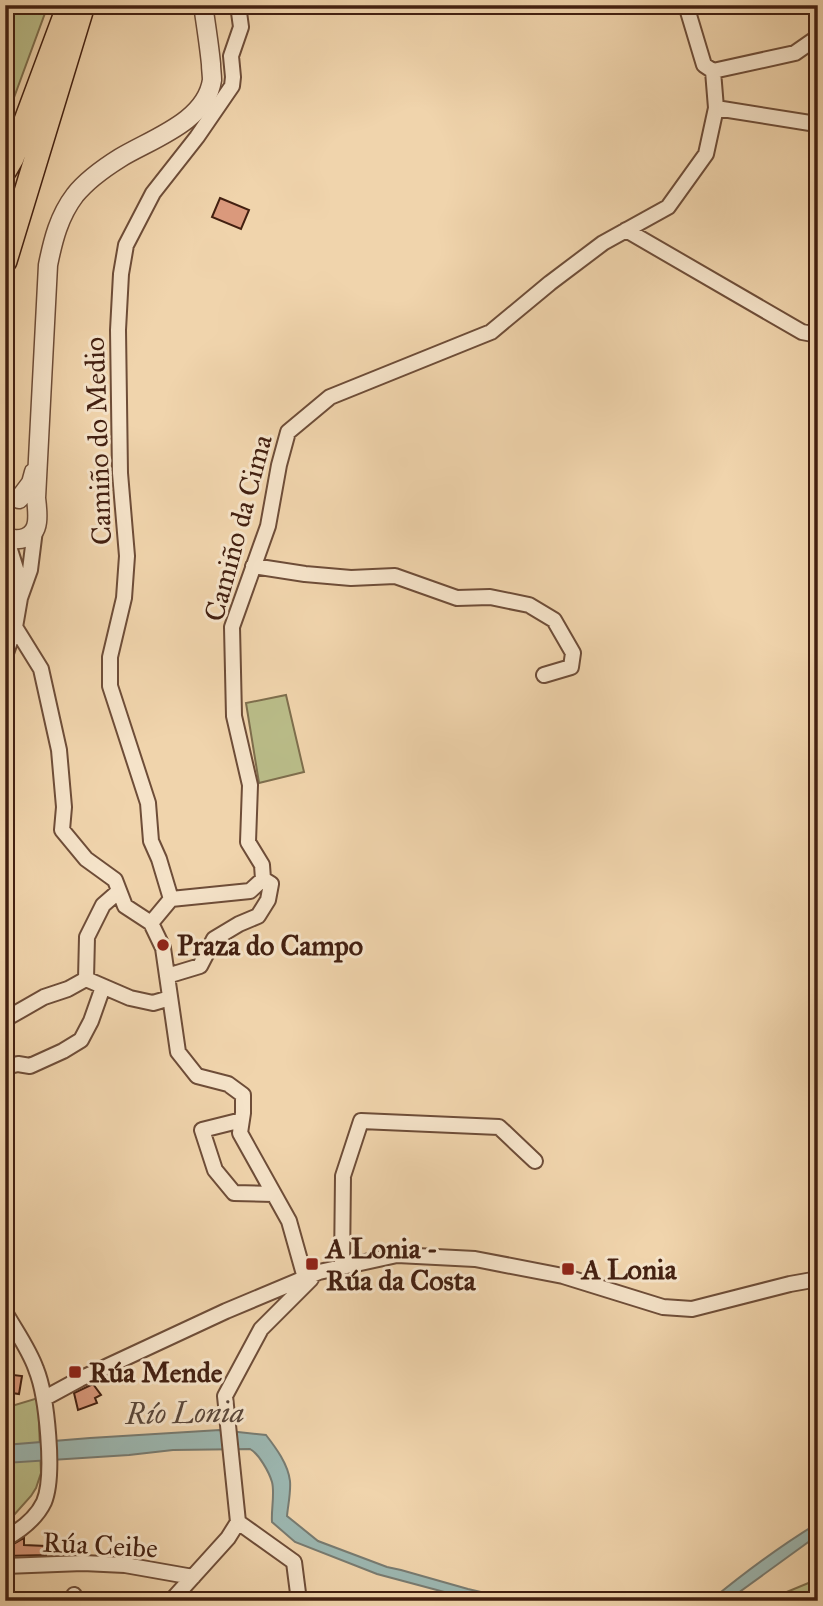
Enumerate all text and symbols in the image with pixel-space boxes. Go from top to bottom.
street label: Camiño do Medio [77,336,119,546]
street label: Camiño da Cima [196,431,280,625]
place label: Praza do Campo [177,928,363,963]
marker: Praza do Campo [155,937,171,953]
place label: A Lonia - Rúa da Costa [324,1231,477,1298]
place label: A Lonia [580,1252,678,1287]
marker: A Lonia - Rúa da Costa [304,1256,320,1272]
marker: A Lonia [560,1261,576,1277]
place label: Rúa Mende [89,1355,223,1390]
marker: Rúa Mende [67,1364,83,1380]
water label: Río Lonia [124,1394,245,1432]
street label: Rúa Ceibe [41,1524,159,1566]

